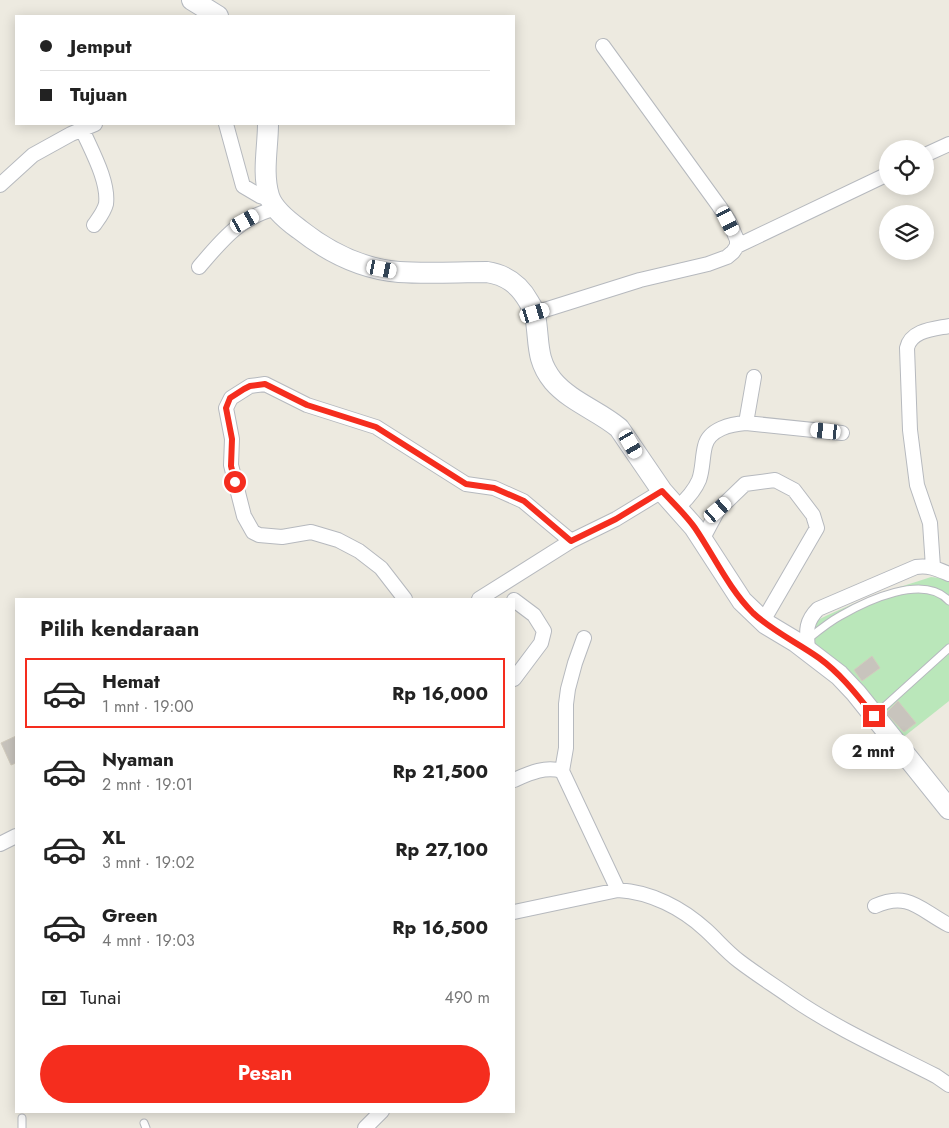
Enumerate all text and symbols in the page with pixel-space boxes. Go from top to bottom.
text: Jemput [70,33,131,60]
text: Tujuan [70,81,127,108]
map controls [879,140,934,260]
button: locate [879,140,934,195]
car [714,204,741,238]
button: layers [879,205,934,260]
car [228,207,261,235]
car [365,259,398,279]
car [518,301,551,325]
car [810,422,841,440]
car [617,427,644,461]
route start [224,471,246,493]
car [701,494,734,526]
text: Pilih kendaraan [40,612,199,644]
text: Hemat [102,668,160,695]
icon: car [42,671,87,716]
text: Rp 16,000 [392,680,488,707]
text: 1 mnt · 19:00 [102,695,194,718]
route end [863,705,885,727]
callout: 2 mnt [833,734,915,768]
text: 2 mnt [852,740,894,763]
text: Nyaman [102,746,174,773]
icon: car [42,749,87,794]
text: Rp 21,500 [393,758,488,785]
text: 2 mnt · 19:01 [102,773,193,796]
text: XL [102,824,125,851]
icon: car [42,827,87,872]
text: Rp 27,100 [395,836,488,863]
text: 3 mnt · 19:02 [102,851,195,874]
text: Green [102,902,158,929]
icon: car [42,905,87,950]
text: Rp 16,500 [392,914,488,941]
text: 4 mnt · 19:03 [102,929,195,952]
icon: cash [40,984,68,1012]
text: Tunai [80,984,121,1011]
text: 490 m [445,986,490,1009]
button: Pesan [40,1045,490,1103]

